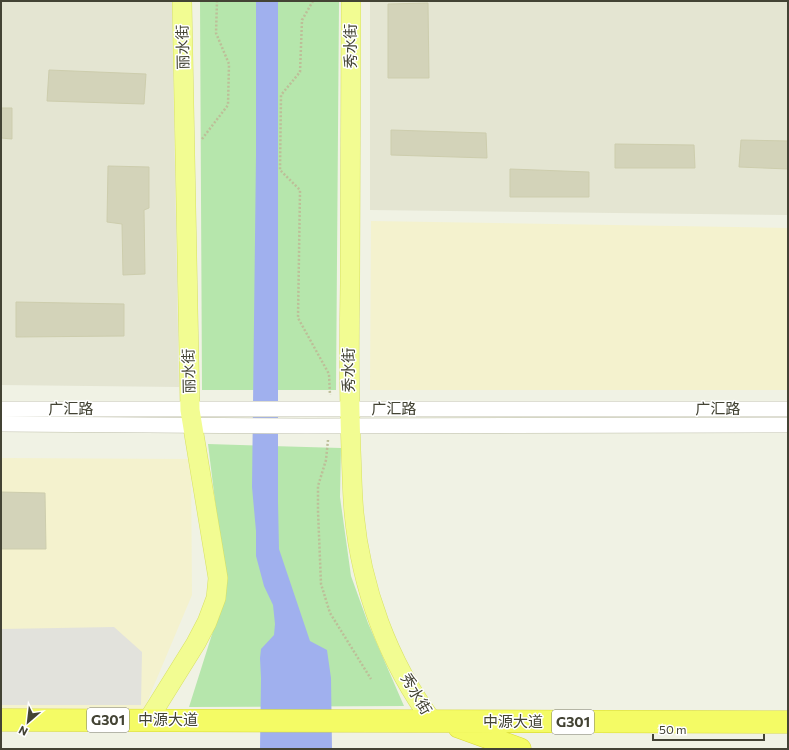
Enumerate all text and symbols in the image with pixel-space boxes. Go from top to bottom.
street label: 秀水街 [341,23,359,69]
street label: 丽水街 [173,24,191,70]
street label: 秀水街 [339,347,357,393]
street label: 丽水街 [179,348,197,394]
street label: 广汇路 [48,399,94,417]
street label: 广汇路 [371,399,417,417]
street label: 广汇路 [695,399,741,417]
street label: 秀水街 [398,670,436,717]
north arrow [8,702,48,742]
road number: G301 [87,708,129,732]
street label: 中源大道 [138,710,198,728]
road number: G301 [552,710,594,734]
street label: 中源大道 [483,712,543,730]
scale bar [653,716,764,742]
text: 50 m [659,722,687,736]
text: N [16,724,30,739]

